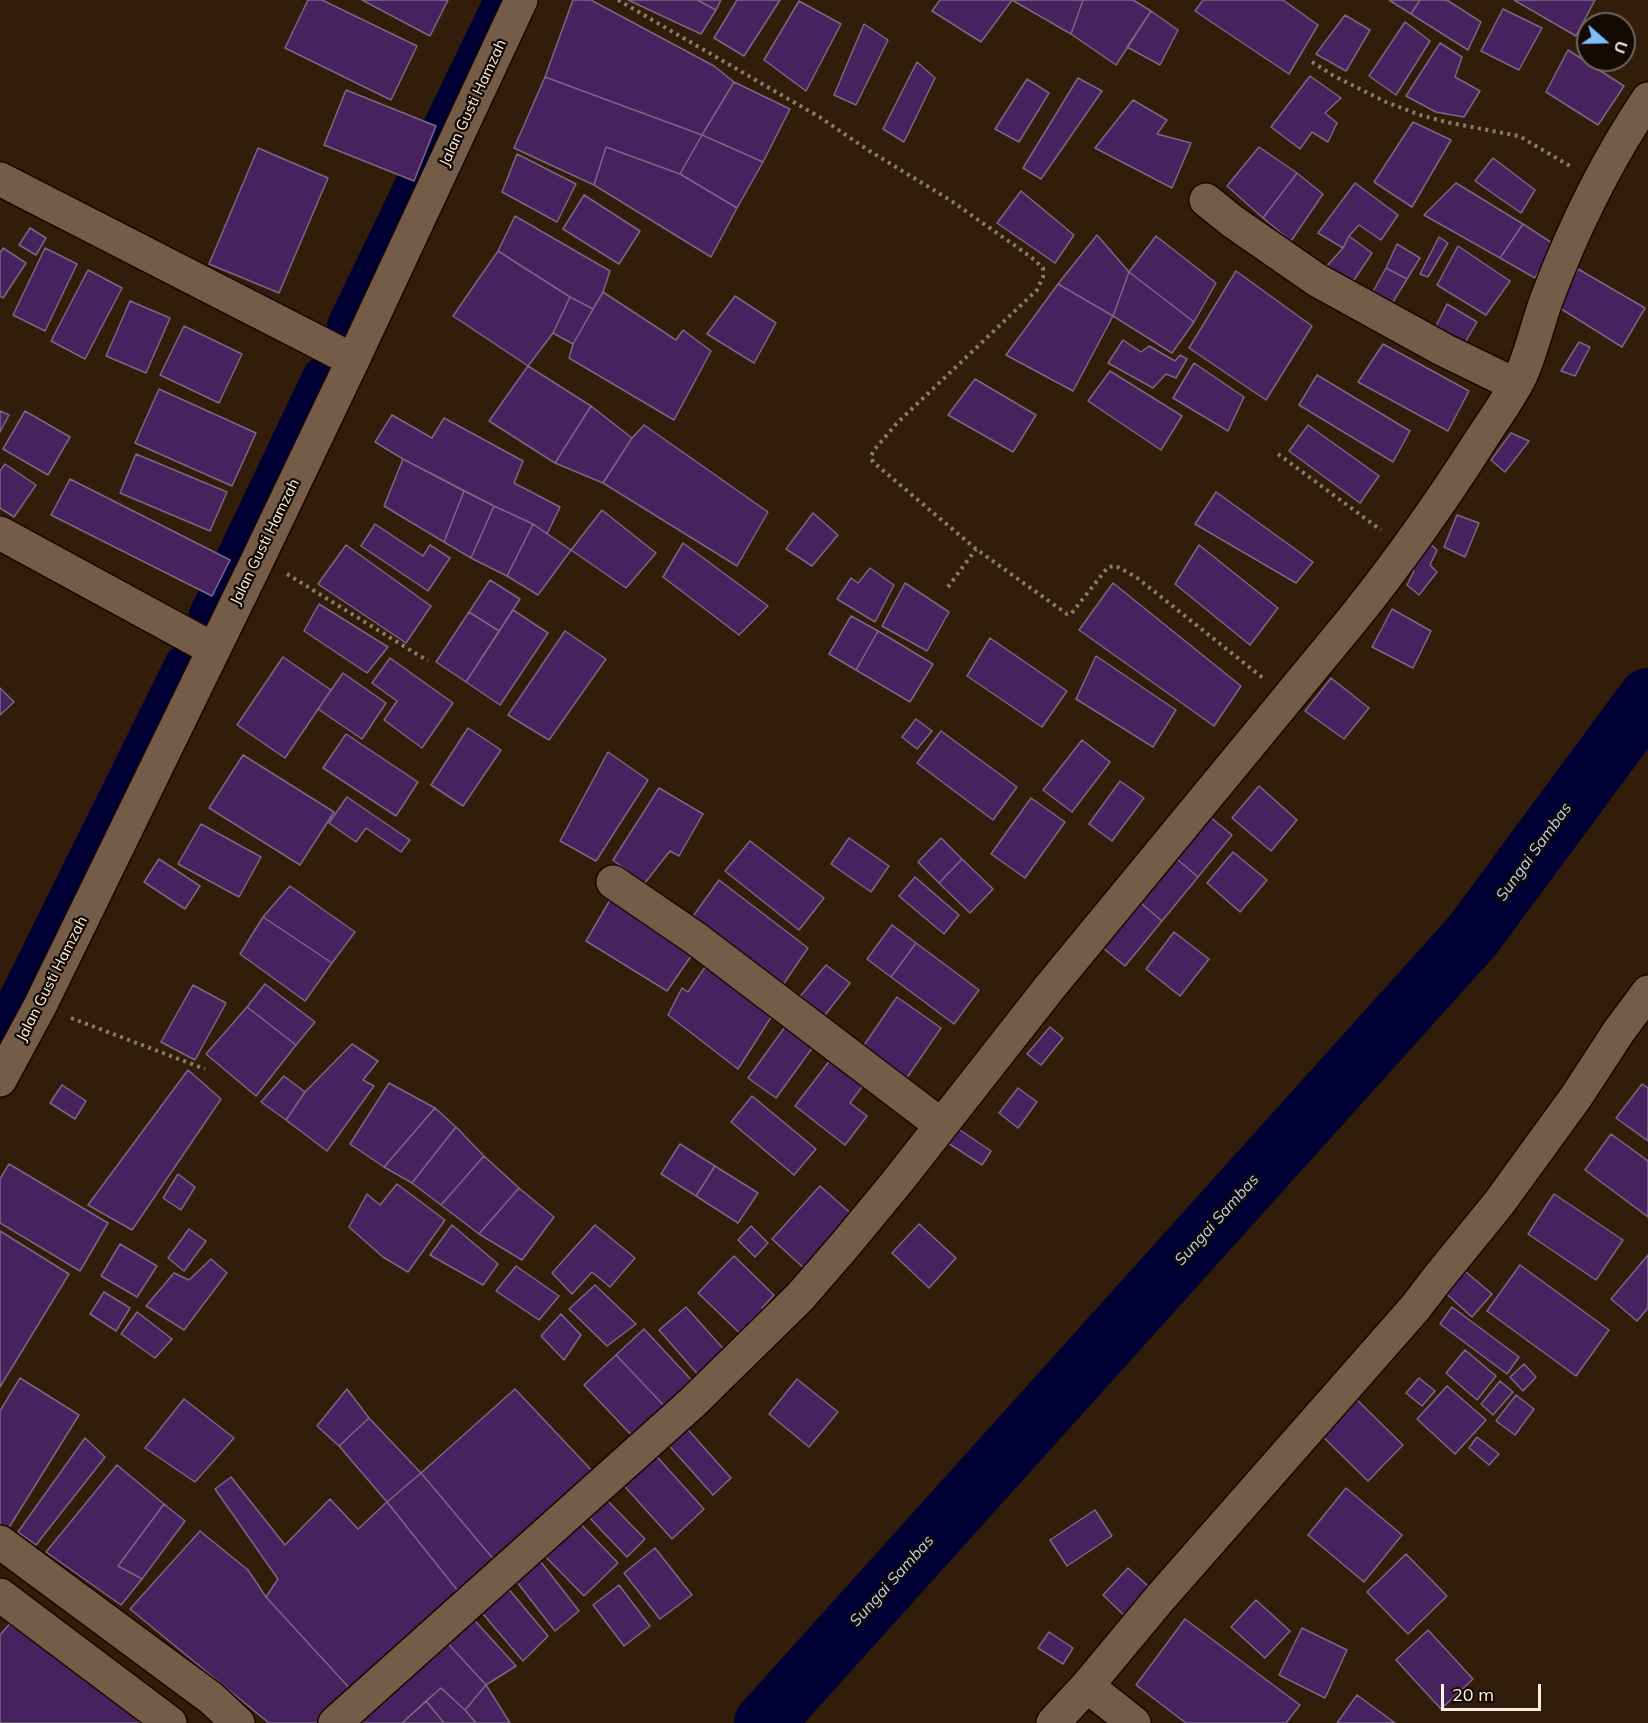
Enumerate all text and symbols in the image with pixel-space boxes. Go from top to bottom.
north arrow [1576,12,1636,72]
street label: Jalan Gusti Hamzah [436,37,510,169]
text: U [1610,38,1632,56]
street label: Jalan Gusti Hamzah [227,476,303,608]
water label: Sungai Sambas [1492,799,1576,905]
street label: Jalan Gusti Hamzah [13,913,91,1045]
water label: Sungai Sambas [1171,1170,1263,1270]
water label: Sungai Sambas [846,1531,938,1631]
scale bar [1444,1672,1544,1710]
text: 20 m [1452,1683,1494,1706]

